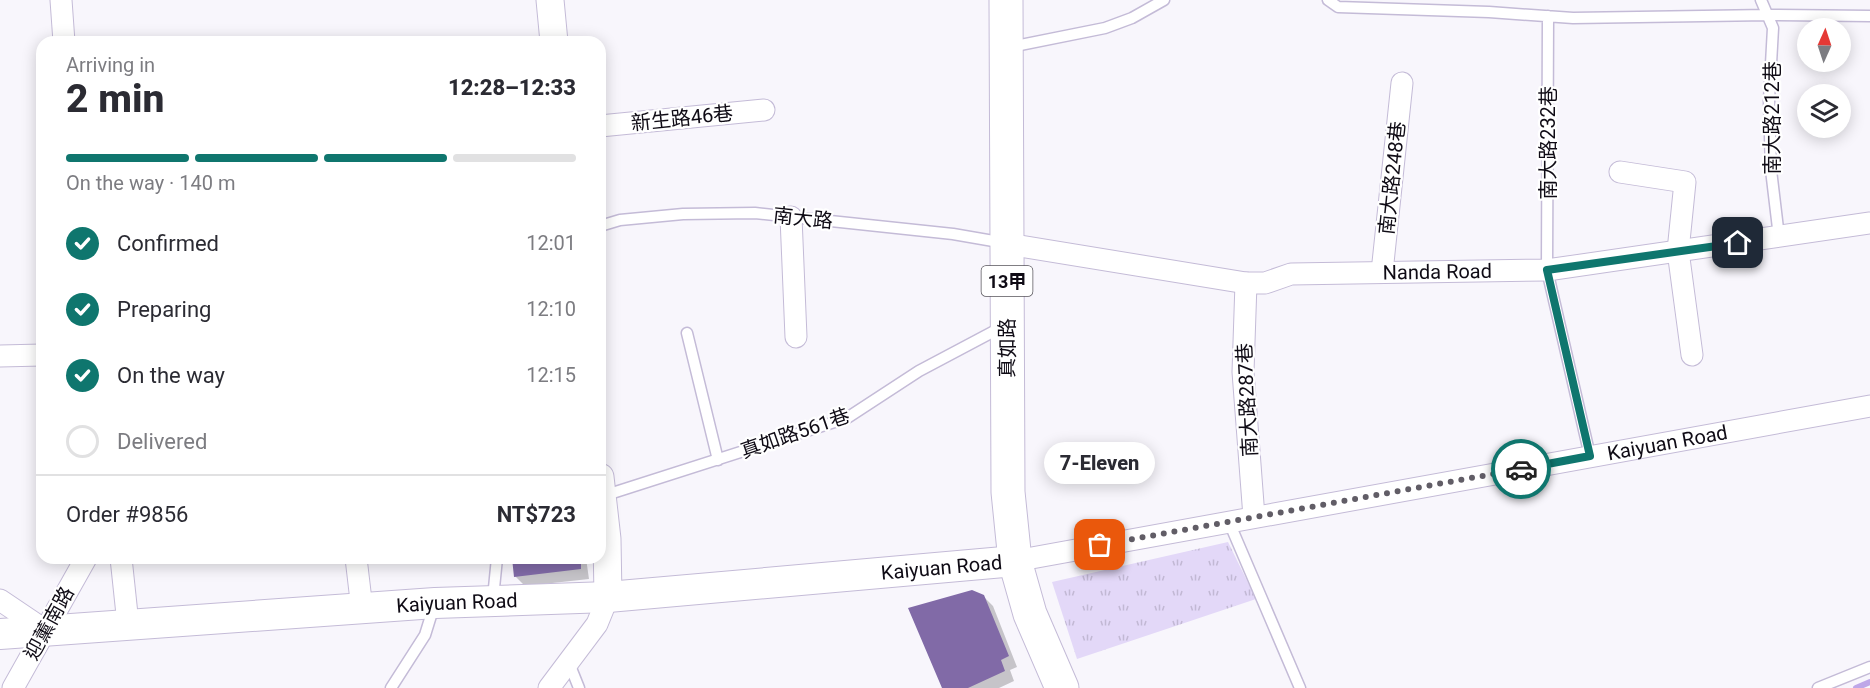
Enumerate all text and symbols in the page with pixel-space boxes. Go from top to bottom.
north arrow [1797,18,1851,72]
map controls [1797,18,1851,138]
text: Arriving in [66,53,155,77]
street label: 南大路212巷 [1760,61,1784,175]
text: 12:28–12:33 [448,75,576,100]
text: 2 min [66,76,164,122]
button: layers [1797,84,1851,138]
street label: 南大路232巷 [1536,86,1560,200]
street label: 新生路46巷 [630,101,734,135]
street label: 南大路248巷 [1374,120,1410,236]
text: On the way · 140 m [66,171,235,195]
street label: 南大路 [772,203,834,233]
pin [1712,217,1763,268]
icon: home [1721,226,1754,259]
icon: check [66,227,99,260]
text: Confirmed [117,231,219,256]
text: 12:01 [526,231,576,255]
street label: Nanda Road [1382,259,1492,285]
road number: 13甲 [982,266,1032,296]
icon: check [66,293,99,326]
text: Preparing [117,297,211,322]
text: 12:10 [526,297,576,321]
street label: 真如路 [995,318,1019,378]
street label: 南大路287巷 [1232,343,1262,457]
icon: check [66,359,99,392]
text: On the way [117,363,225,388]
text: 12:15 [526,363,576,387]
street label: 真如路561巷 [737,403,853,463]
street label: Kaiyuan Road [1605,420,1729,465]
text: Delivered [117,429,207,454]
courier [1491,439,1551,499]
callout: 7-Eleven [1044,443,1156,485]
text: 7-Eleven [1060,451,1139,475]
icon: car [1505,453,1538,486]
text: Order #9856 [66,502,188,527]
text: NT$723 [497,502,576,527]
pin [1074,519,1125,570]
icon: bag [1083,528,1116,561]
street label: Kaiyuan Road [880,550,1003,585]
street label: 迎薰南路 [19,582,79,664]
street label: Kaiyuan Road [395,588,518,618]

